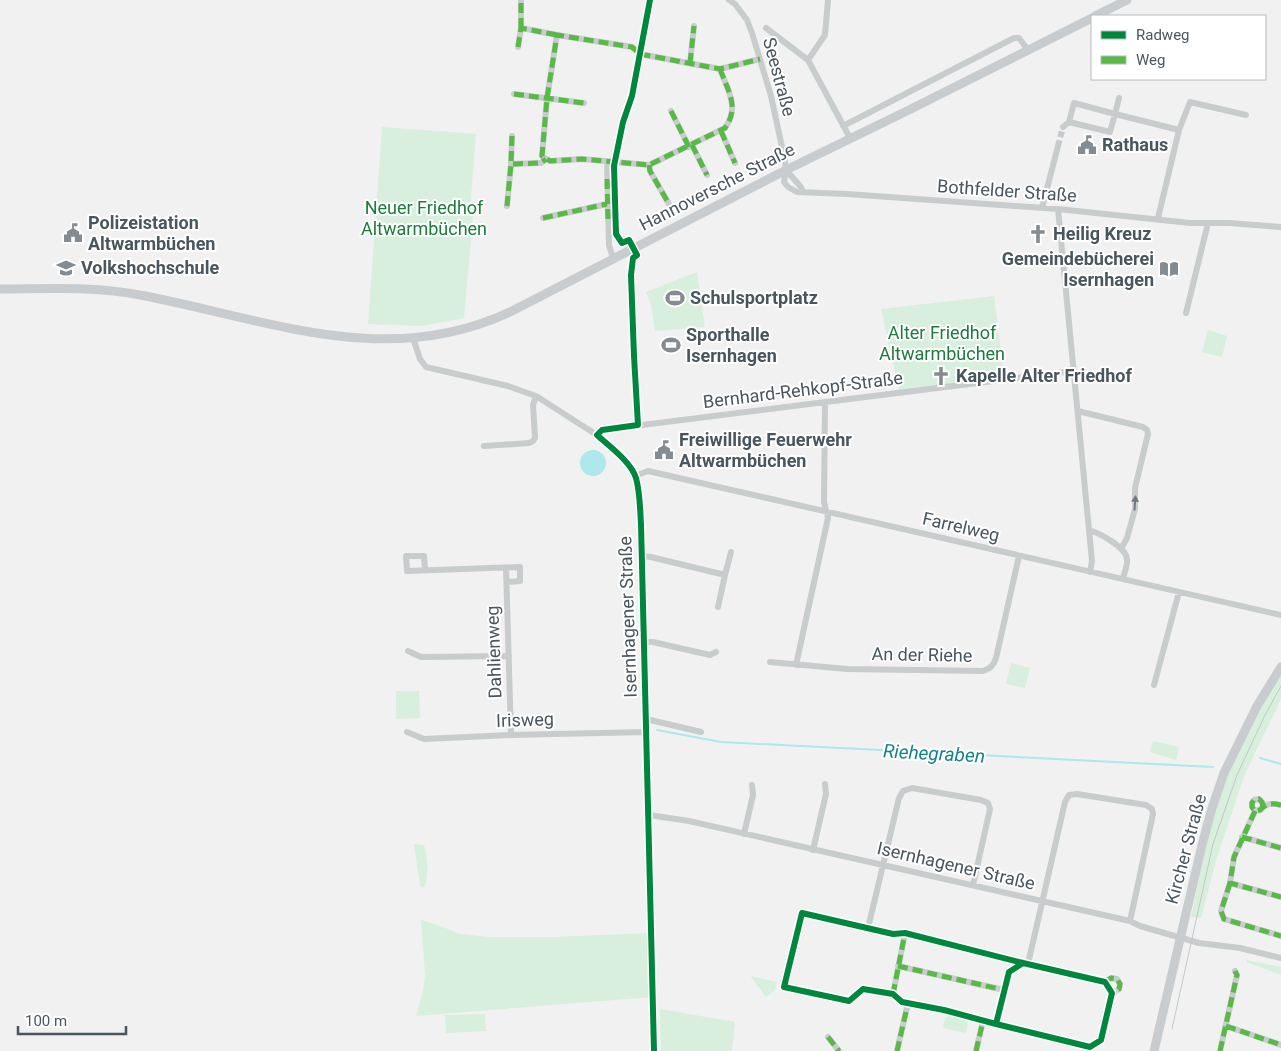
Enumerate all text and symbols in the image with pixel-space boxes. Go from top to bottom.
legend [1091,15,1266,80]
text: Radweg [1136,26,1190,44]
street label: Seestraße [759,35,800,119]
text: Weg [1136,51,1165,69]
public building icon: Rathaus [1076,134,1098,156]
place label: Rathaus [1102,134,1168,155]
street label: Hannoversche Straße [635,138,798,235]
street label: Bothfelder Straße [937,175,1078,206]
park label: Neuer Friedhof Altwarmbüchen [361,197,487,239]
place label: Polizeistation Altwarmbüchen [88,212,215,254]
public building icon: Polizeistation Altwarmbüchen [62,222,84,244]
church icon: Heilig Kreuz [1027,223,1049,245]
place label: Heilig Kreuz [1053,223,1151,244]
place label: Gemeindebücherei Isernhagen [1002,248,1154,290]
school or university icon: Volkshochschule [55,257,77,279]
place label: Volkshochschule [81,257,219,278]
library icon: Gemeindebücherei Isernhagen [1158,258,1180,280]
sports icon: Schulsportplatz [664,287,686,309]
place label: Schulsportplatz [690,287,818,308]
park label: Alter Friedhof Altwarmbüchen [879,322,1005,364]
place label: Sporthalle Isernhagen [686,324,777,366]
sports icon: Sporthalle Isernhagen [660,334,682,356]
church icon: Kapelle Alter Friedhof [930,365,952,387]
place label: Kapelle Alter Friedhof [956,365,1132,386]
street label: Bernhard-Rehkopf-Straße [702,367,904,412]
place label: Freiwillige Feuerwehr Altwarmbüchen [679,429,852,471]
public building icon: Freiwillige Feuerwehr Altwarmbüchen [653,439,675,461]
one-way arrow [1131,495,1139,511]
street label: Farrelweg [920,507,1002,546]
street label: Isernhagener Straße [614,536,641,698]
street label: Dahlienweg [481,605,506,699]
street label: An der Riehe [871,643,973,666]
street label: Irisweg [496,708,554,731]
water label: Riehegraben [882,739,986,768]
street label: Kircher Straße [1161,791,1210,906]
street label: Isernhagener Straße [875,837,1037,894]
scale bar [18,1004,125,1036]
text: 100 m [25,1012,67,1030]

